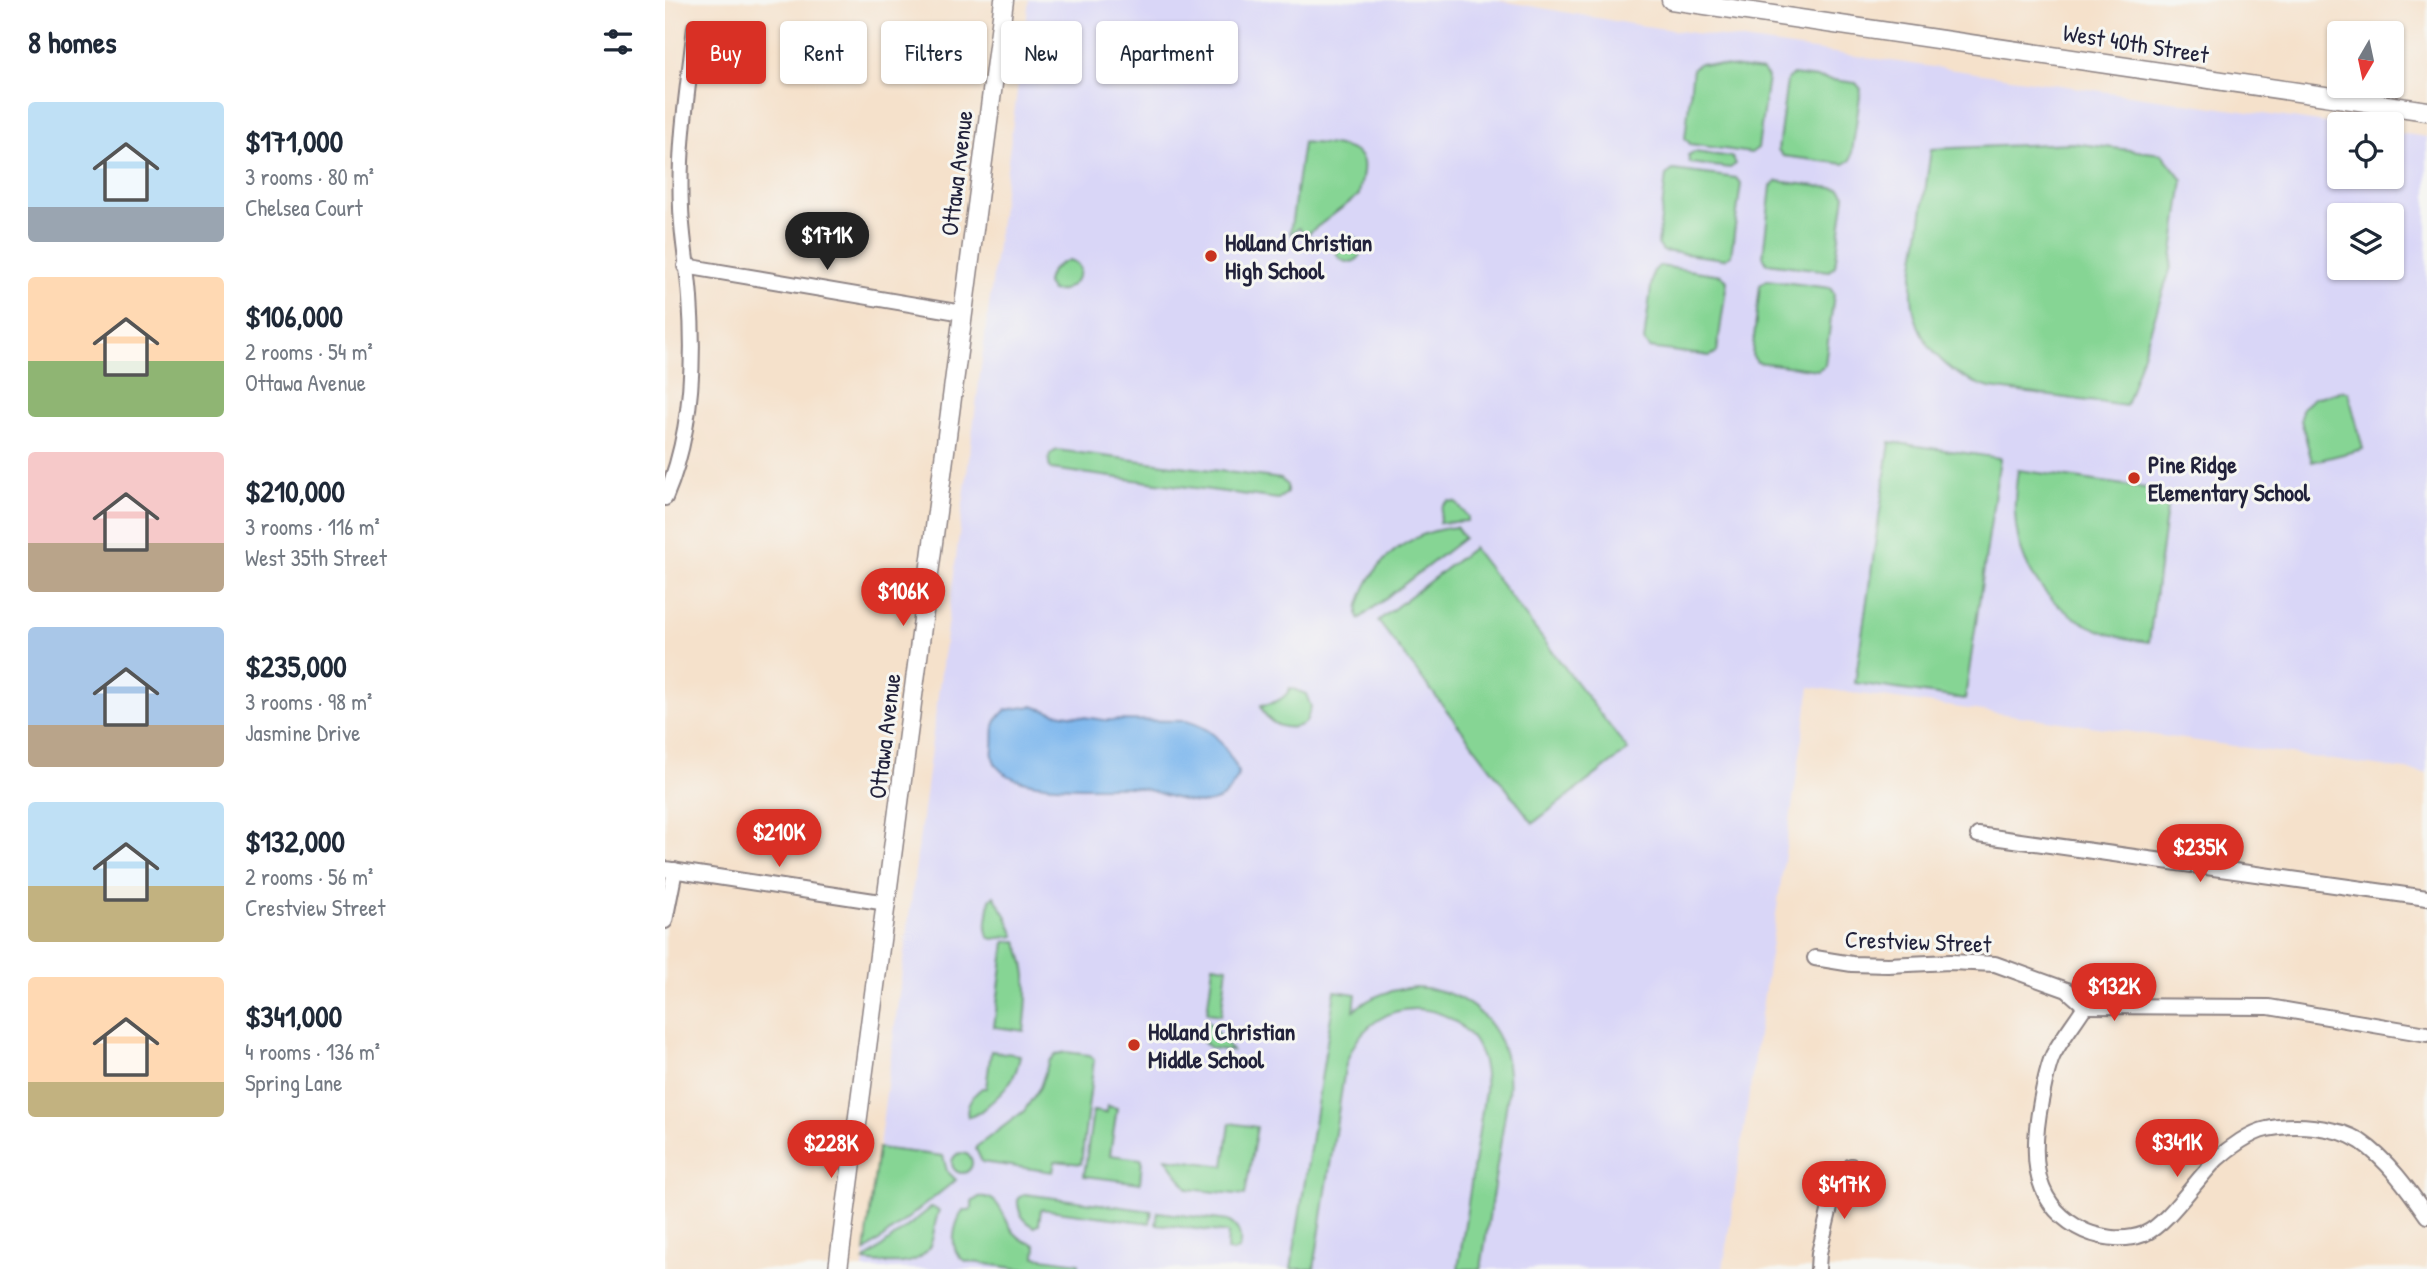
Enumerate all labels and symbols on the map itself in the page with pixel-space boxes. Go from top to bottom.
street label: West 40th Street [2061,16,2212,70]
north arrow [2327,21,2405,98]
street label: Ottawa Avenue [932,108,980,238]
pin: $171K [778,212,876,272]
place label: Holland Christian High School [1225,226,1373,287]
marker: Holland Christian High School [1203,248,1219,264]
place label: Pine Ridge Elementary School [2148,448,2311,509]
marker: Pine Ridge Elementary School [2126,470,2142,486]
pin: $106K [854,568,952,628]
street label: Ottawa Avenue [860,671,908,801]
pin: $210K [730,810,828,869]
pin: $235K [2151,824,2249,884]
street label: Crestview Street [1844,922,1992,960]
pin: $132K [2065,964,2163,1023]
place label: Holland Christian Middle School [1148,1015,1296,1075]
marker: Holland Christian Middle School [1126,1037,1142,1053]
pin: $228K [782,1120,880,1180]
pin: $341K [2128,1120,2226,1179]
pin: $417K [1795,1162,1893,1221]

